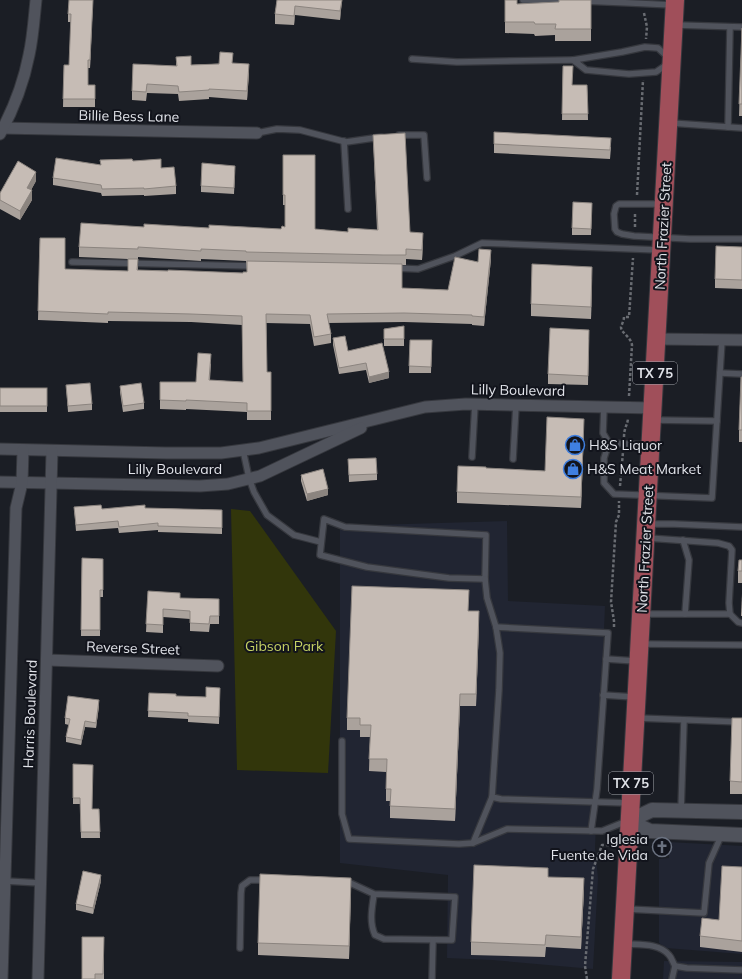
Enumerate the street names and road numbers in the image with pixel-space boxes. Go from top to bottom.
street label: Billie Bess Lane [79,106,179,126]
street label: North Frazier Street [651,162,675,290]
road number: TX 75 [633,362,677,384]
street label: Lilly Boulevard [471,380,565,400]
street label: Lilly Boulevard [128,460,222,478]
street label: North Frazier Street [633,485,657,613]
street label: Reverse Street [86,637,180,659]
street label: Harris Boulevard [19,659,41,769]
road number: TX 75 [609,772,653,794]

